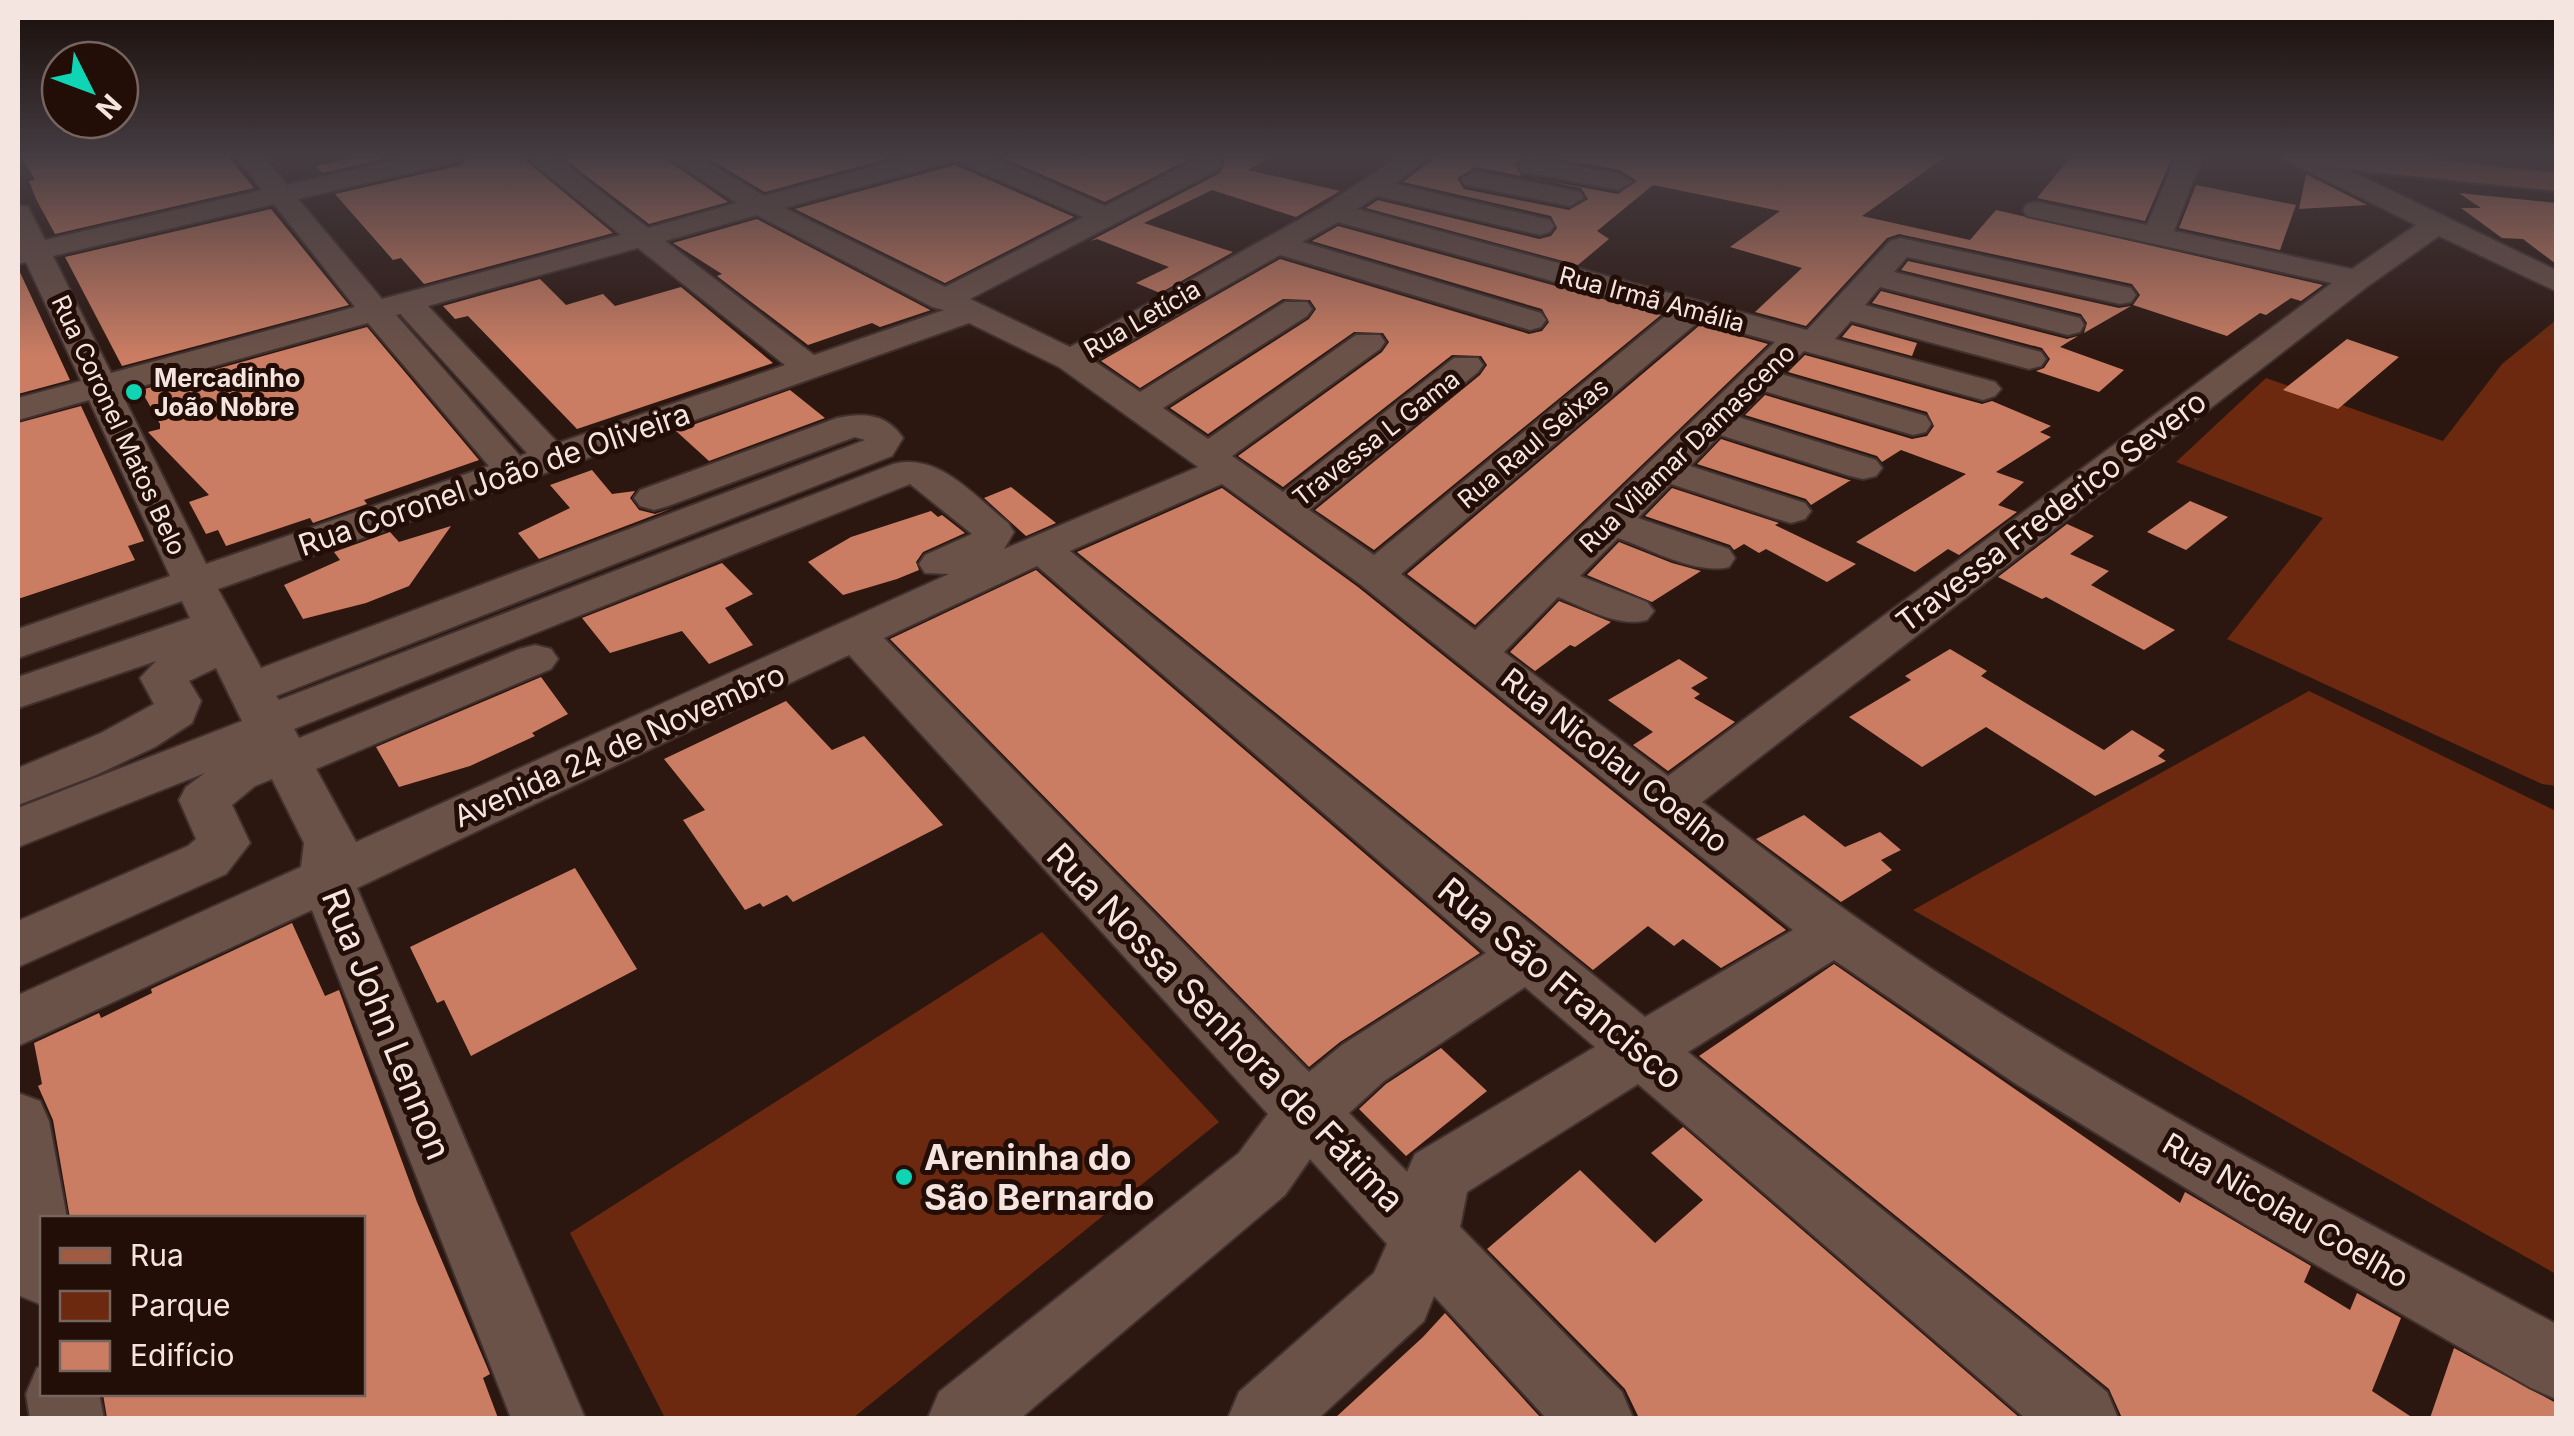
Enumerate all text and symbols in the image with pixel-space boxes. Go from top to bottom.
north arrow [40,40,140,140]
text: N [89,87,128,126]
street label: Rua Irmã Amália [1556,260,1748,338]
street label: Rua Letícia [1079,274,1205,364]
street label: Rua Coronel Matos Belo [46,290,192,560]
street label: Rua Vilamar Damasceno [1573,337,1801,559]
place label: Mercadinho João Nobre [154,363,300,422]
street label: Travessa L Gama [1287,364,1465,512]
street label: Rua Raul Seixas [1452,371,1614,515]
marker: Mercadinho João Nobre [123,381,145,403]
street label: Travessa Frederico Severo [1889,383,2213,639]
street label: Rua Coronel João de Oliveira [294,395,694,563]
street label: Avenida 24 de Novembro [448,656,790,834]
street label: Rua Nicolau Coelho [1494,660,1736,860]
street label: Rua Nossa Senhora de Fátima [1039,834,1413,1220]
street label: Rua São Francisco [1430,868,1692,1098]
street label: Rua John Lennon [314,883,460,1165]
street label: Rua Nicolau Coelho [2157,1125,2415,1295]
place label: Areninha do São Bernardo [924,1136,1155,1218]
marker: Areninha do São Bernardo [893,1166,915,1188]
legend [40,1216,365,1396]
text: Rua [130,1237,184,1273]
text: Parque [130,1287,230,1323]
text: Edifício [130,1337,234,1373]

